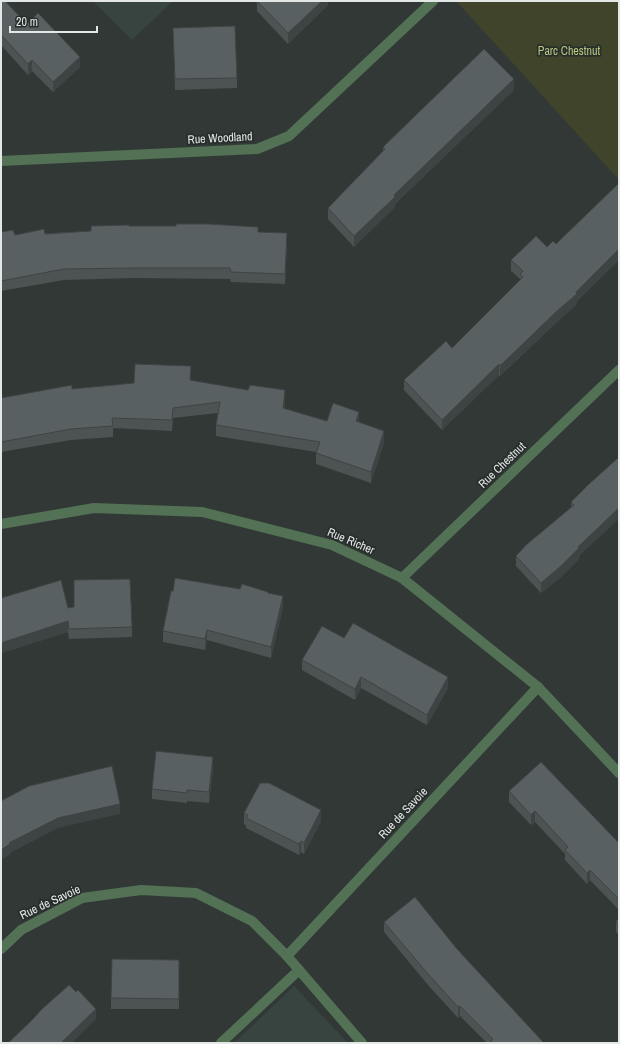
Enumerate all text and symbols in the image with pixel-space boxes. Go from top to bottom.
scale bar [10,8,97,34]
text: 20 m [16,14,38,30]
park label: Parc Chestnut [538,43,600,59]
street label: Rue Woodland [187,128,253,148]
street label: Rue Chestnut [475,438,529,492]
street label: Rue Richer [325,524,378,558]
street label: Rue de Savoie [375,784,431,842]
street label: Rue de Savoie [17,881,83,923]

